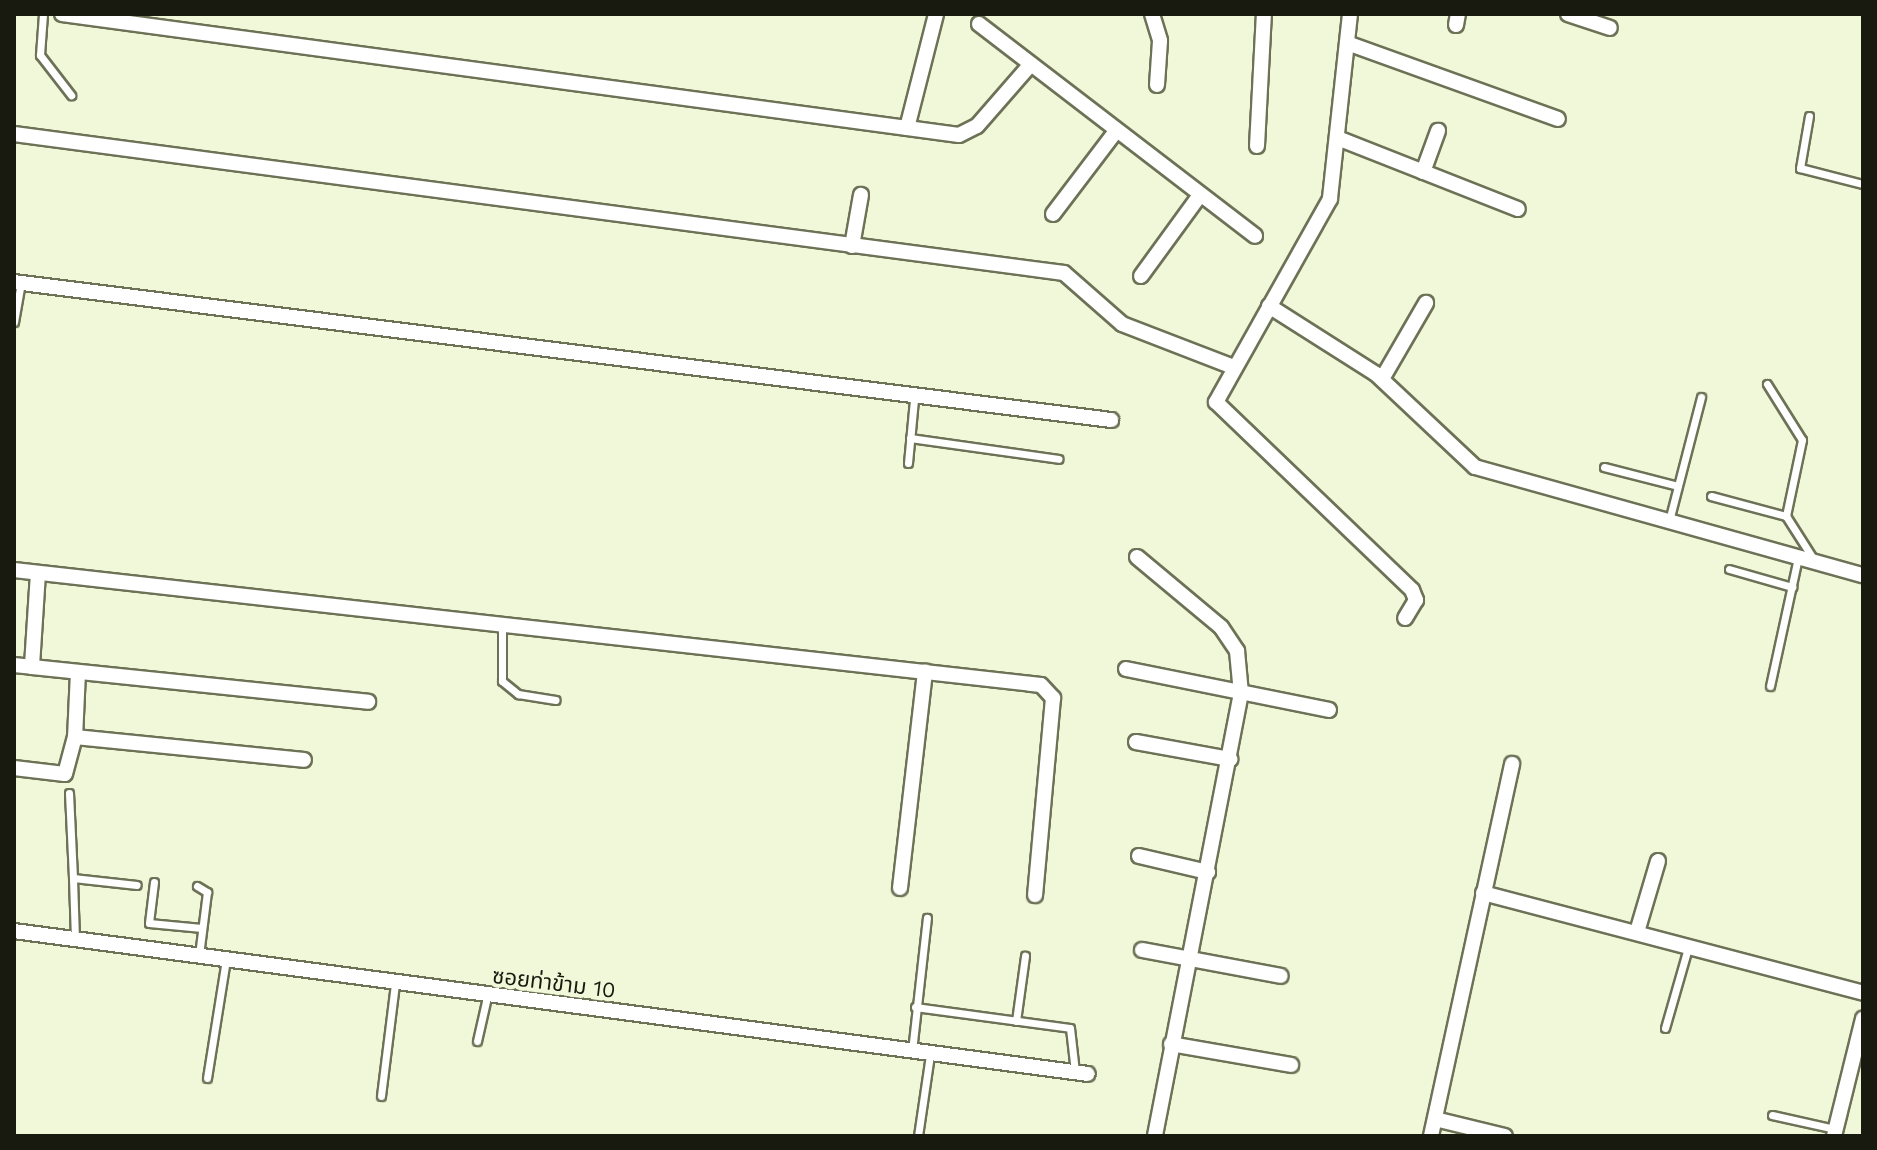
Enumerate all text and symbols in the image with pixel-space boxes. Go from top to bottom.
street label: ซอยท่าข้าม 10 [491,962,617,1004]

